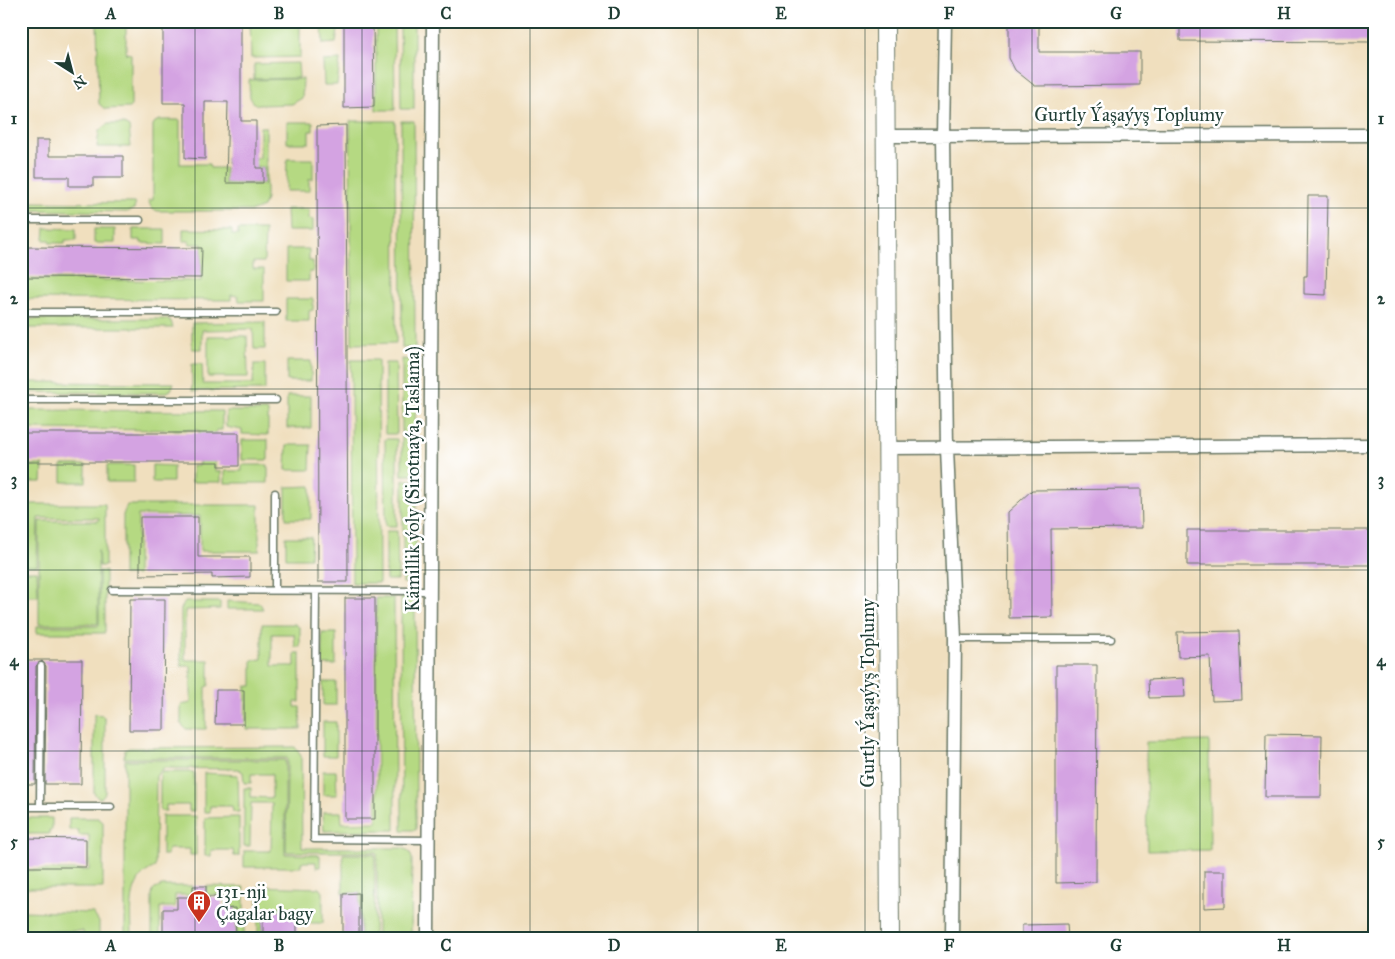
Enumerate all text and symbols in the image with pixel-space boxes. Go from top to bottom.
text: A [105,4,117,23]
text: B [274,4,284,23]
text: C [441,4,452,23]
text: D [608,4,621,23]
text: E [775,4,787,23]
text: F [944,4,955,23]
text: G [1110,4,1122,23]
text: H [1277,4,1291,23]
north arrow [48,48,98,98]
text: N [69,72,89,93]
street label: Gurtly Ýaşaýyş Toplumy [1034,101,1225,126]
text: 1 [11,109,18,128]
text: 1 [1378,109,1385,128]
text: 2 [10,289,19,308]
text: 2 [1377,289,1386,308]
street label: Kämillik ýoly (Sirotnaýa, Taslama) [401,346,425,612]
text: 3 [11,470,17,490]
text: 3 [1378,470,1384,490]
street label: Gurtly Ýaşaýyş Toplumy [854,597,879,788]
text: 4 [10,651,20,671]
text: 4 [1377,651,1387,671]
text: 5 [10,832,18,851]
text: 5 [1377,832,1385,851]
place label: 131-nji Çagalar bagy [216,880,314,926]
building icon: 131-nji Çagalar bagy [186,889,212,923]
text: A [105,936,117,955]
text: B [274,936,284,955]
text: C [441,936,452,955]
text: D [608,936,621,955]
text: E [775,936,787,955]
text: F [944,936,955,955]
text: G [1110,936,1122,955]
text: H [1277,936,1291,955]

